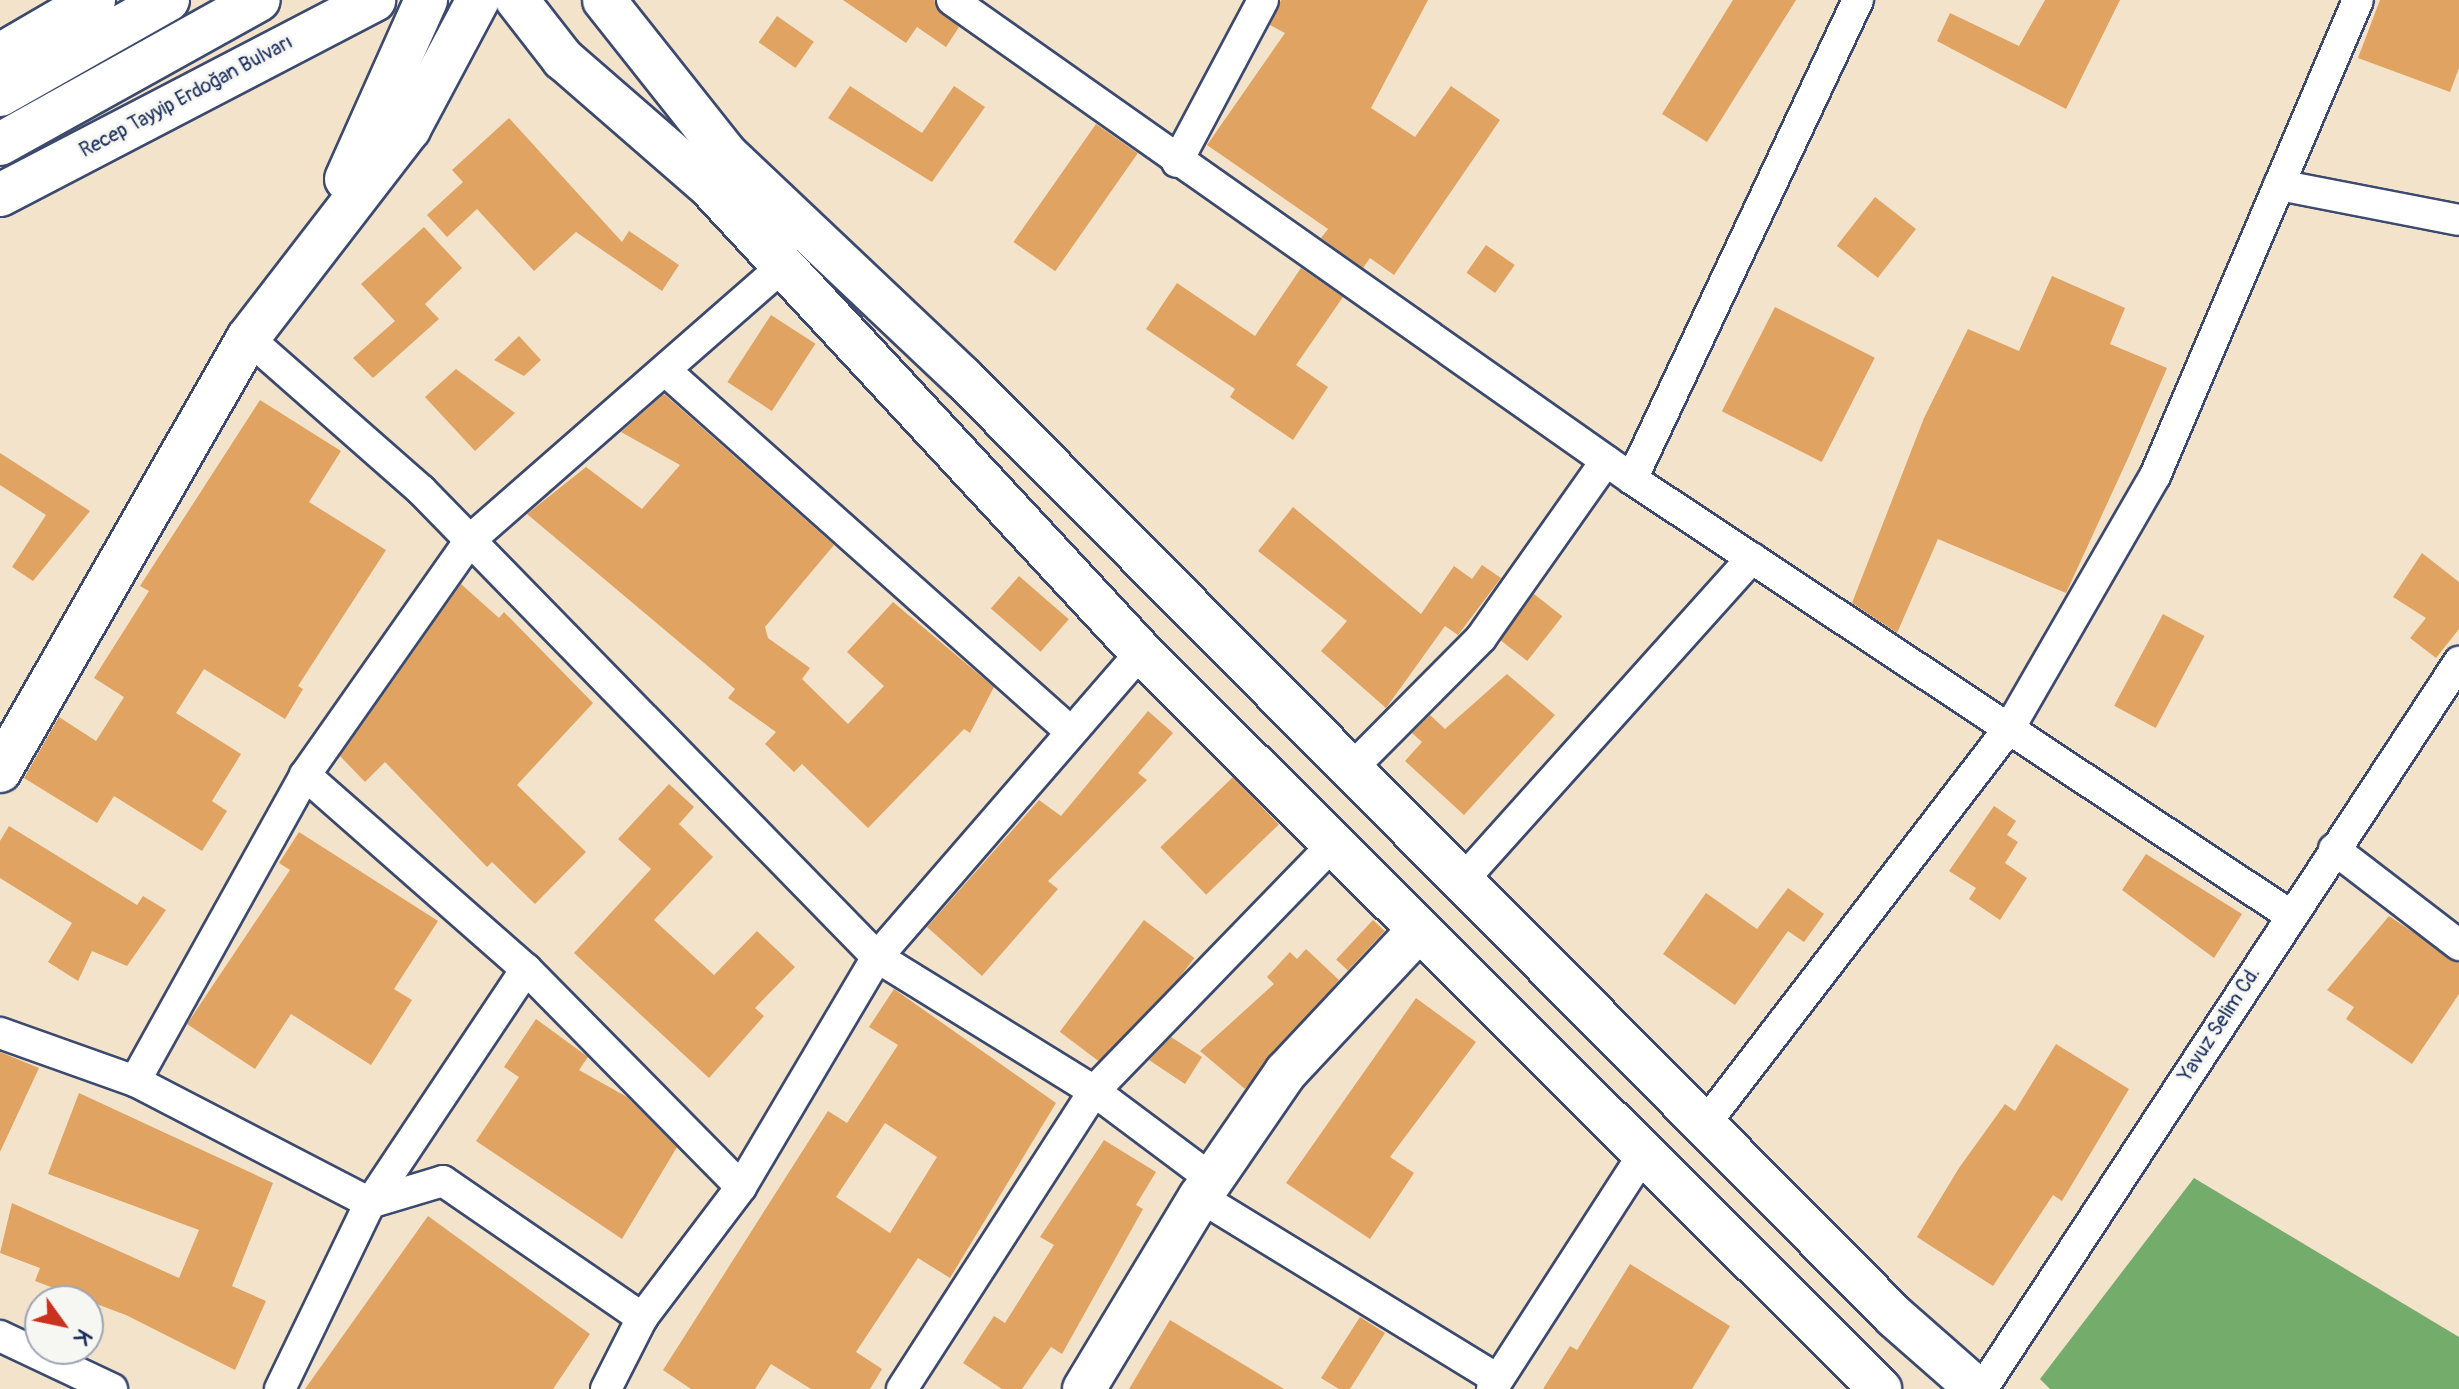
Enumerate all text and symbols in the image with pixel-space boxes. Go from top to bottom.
street label: Recep Tayyip Erdoğan Bulvarı [75,30,297,162]
street label: Yavuz Selim Cd. [2173,962,2265,1086]
north arrow [24,1285,104,1365]
text: K [67,1324,98,1350]

